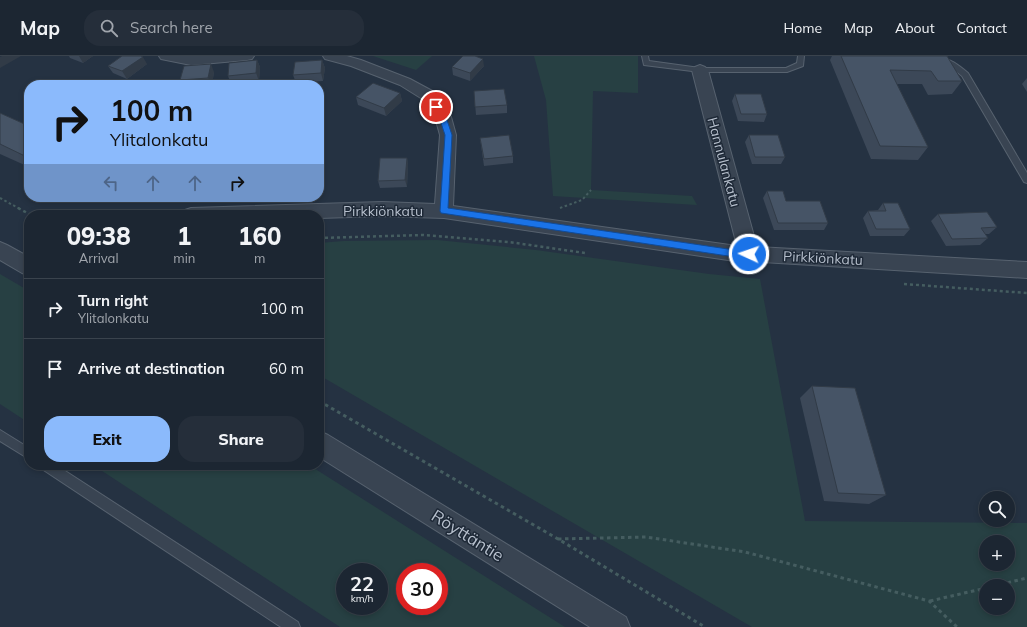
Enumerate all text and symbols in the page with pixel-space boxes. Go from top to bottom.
search box [84,10,364,46]
text: Map [20,16,60,40]
icon: search [98,17,120,39]
text: Search here [130,18,213,37]
text: Home [783,19,822,37]
text: Map [844,19,873,37]
text: About [895,19,935,37]
text: Contact [957,19,1007,37]
pin [419,90,453,124]
text: 100 m [110,93,193,128]
icon: right [44,96,96,148]
icon: arrive [425,96,447,118]
street label: Hannulankatu [703,115,745,209]
text: Ylitalonkatu [110,128,208,151]
icon: left [100,172,122,194]
icon: ahead [142,172,164,194]
icon: ahead [184,172,206,194]
icon: right [226,172,248,194]
street label: Pirkkiönkatu [343,202,423,220]
text: 09:38 [67,221,131,251]
text: 1 [177,221,192,251]
text: 160 [238,221,281,251]
position arrow [728,233,770,275]
street label: Pirkkiönkatu [783,247,863,269]
text: Arrival [79,250,119,266]
text: min [173,250,195,266]
text: m [254,250,265,266]
text: Turn right [78,291,148,310]
icon: right [44,298,66,320]
text: 100 m [260,299,304,318]
text: Ylitalonkatu [78,310,149,326]
icon: arrive [44,358,66,380]
text: Arrive at destination [78,359,225,378]
text: 60 m [269,359,304,378]
button: Exit [44,416,170,462]
button: Share [178,416,304,462]
map controls [979,491,1015,615]
button: search [979,491,1015,527]
street label: Röyttäntie [427,505,508,566]
button: + [979,535,1015,571]
speed limit sign: 30 [396,563,448,615]
text: 22 [350,571,374,596]
button: − [979,579,1015,615]
text: km/h [351,592,373,605]

